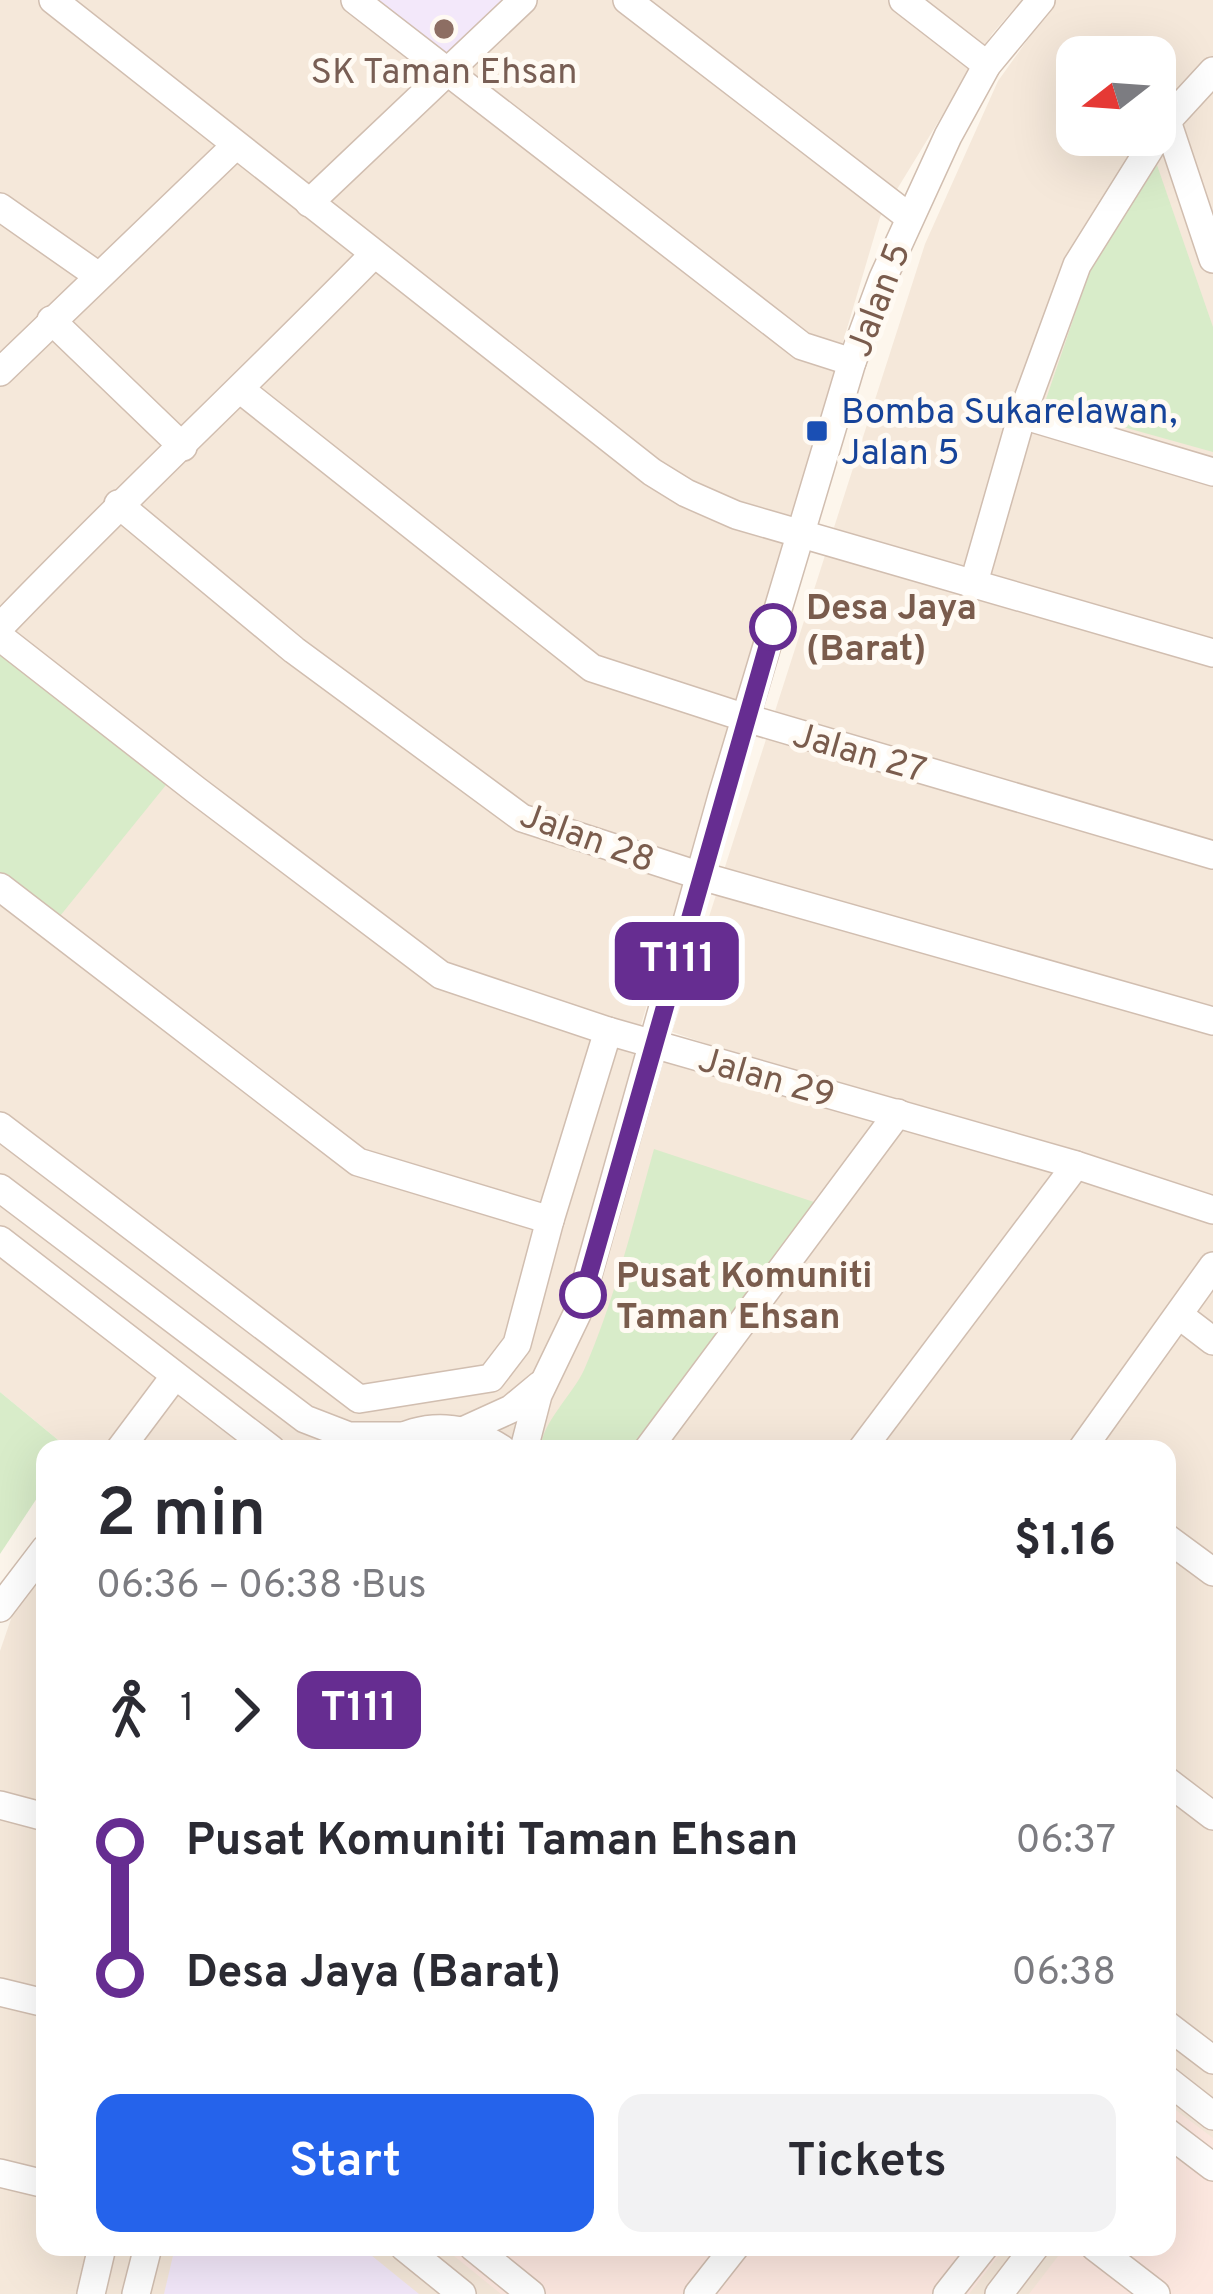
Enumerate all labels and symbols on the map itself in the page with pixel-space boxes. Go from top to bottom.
marker: SK Taman Ehsan [431,16,457,42]
north arrow [1056,36,1176,156]
place label: SK Taman Ehsan [310,51,578,97]
street label: Jalan 5 [838,237,923,364]
place label: Bomba Sukarelawan, Jalan 5 [841,391,1177,478]
marker: Bomba Sukarelawan, Jalan 5 [804,418,830,444]
place label: Desa Jaya (Barat) [806,587,977,674]
marker: Desa Jaya (Barat) [751,605,795,649]
street label: Jalan 27 [787,714,931,796]
street label: Jalan 28 [513,794,660,885]
line badge: T111 [593,922,761,1000]
street label: Jalan 29 [692,1038,839,1121]
place label: Pusat Komuniti Taman Ehsan [616,1255,872,1342]
marker: Pusat Komuniti Taman Ehsan [561,1273,605,1317]

